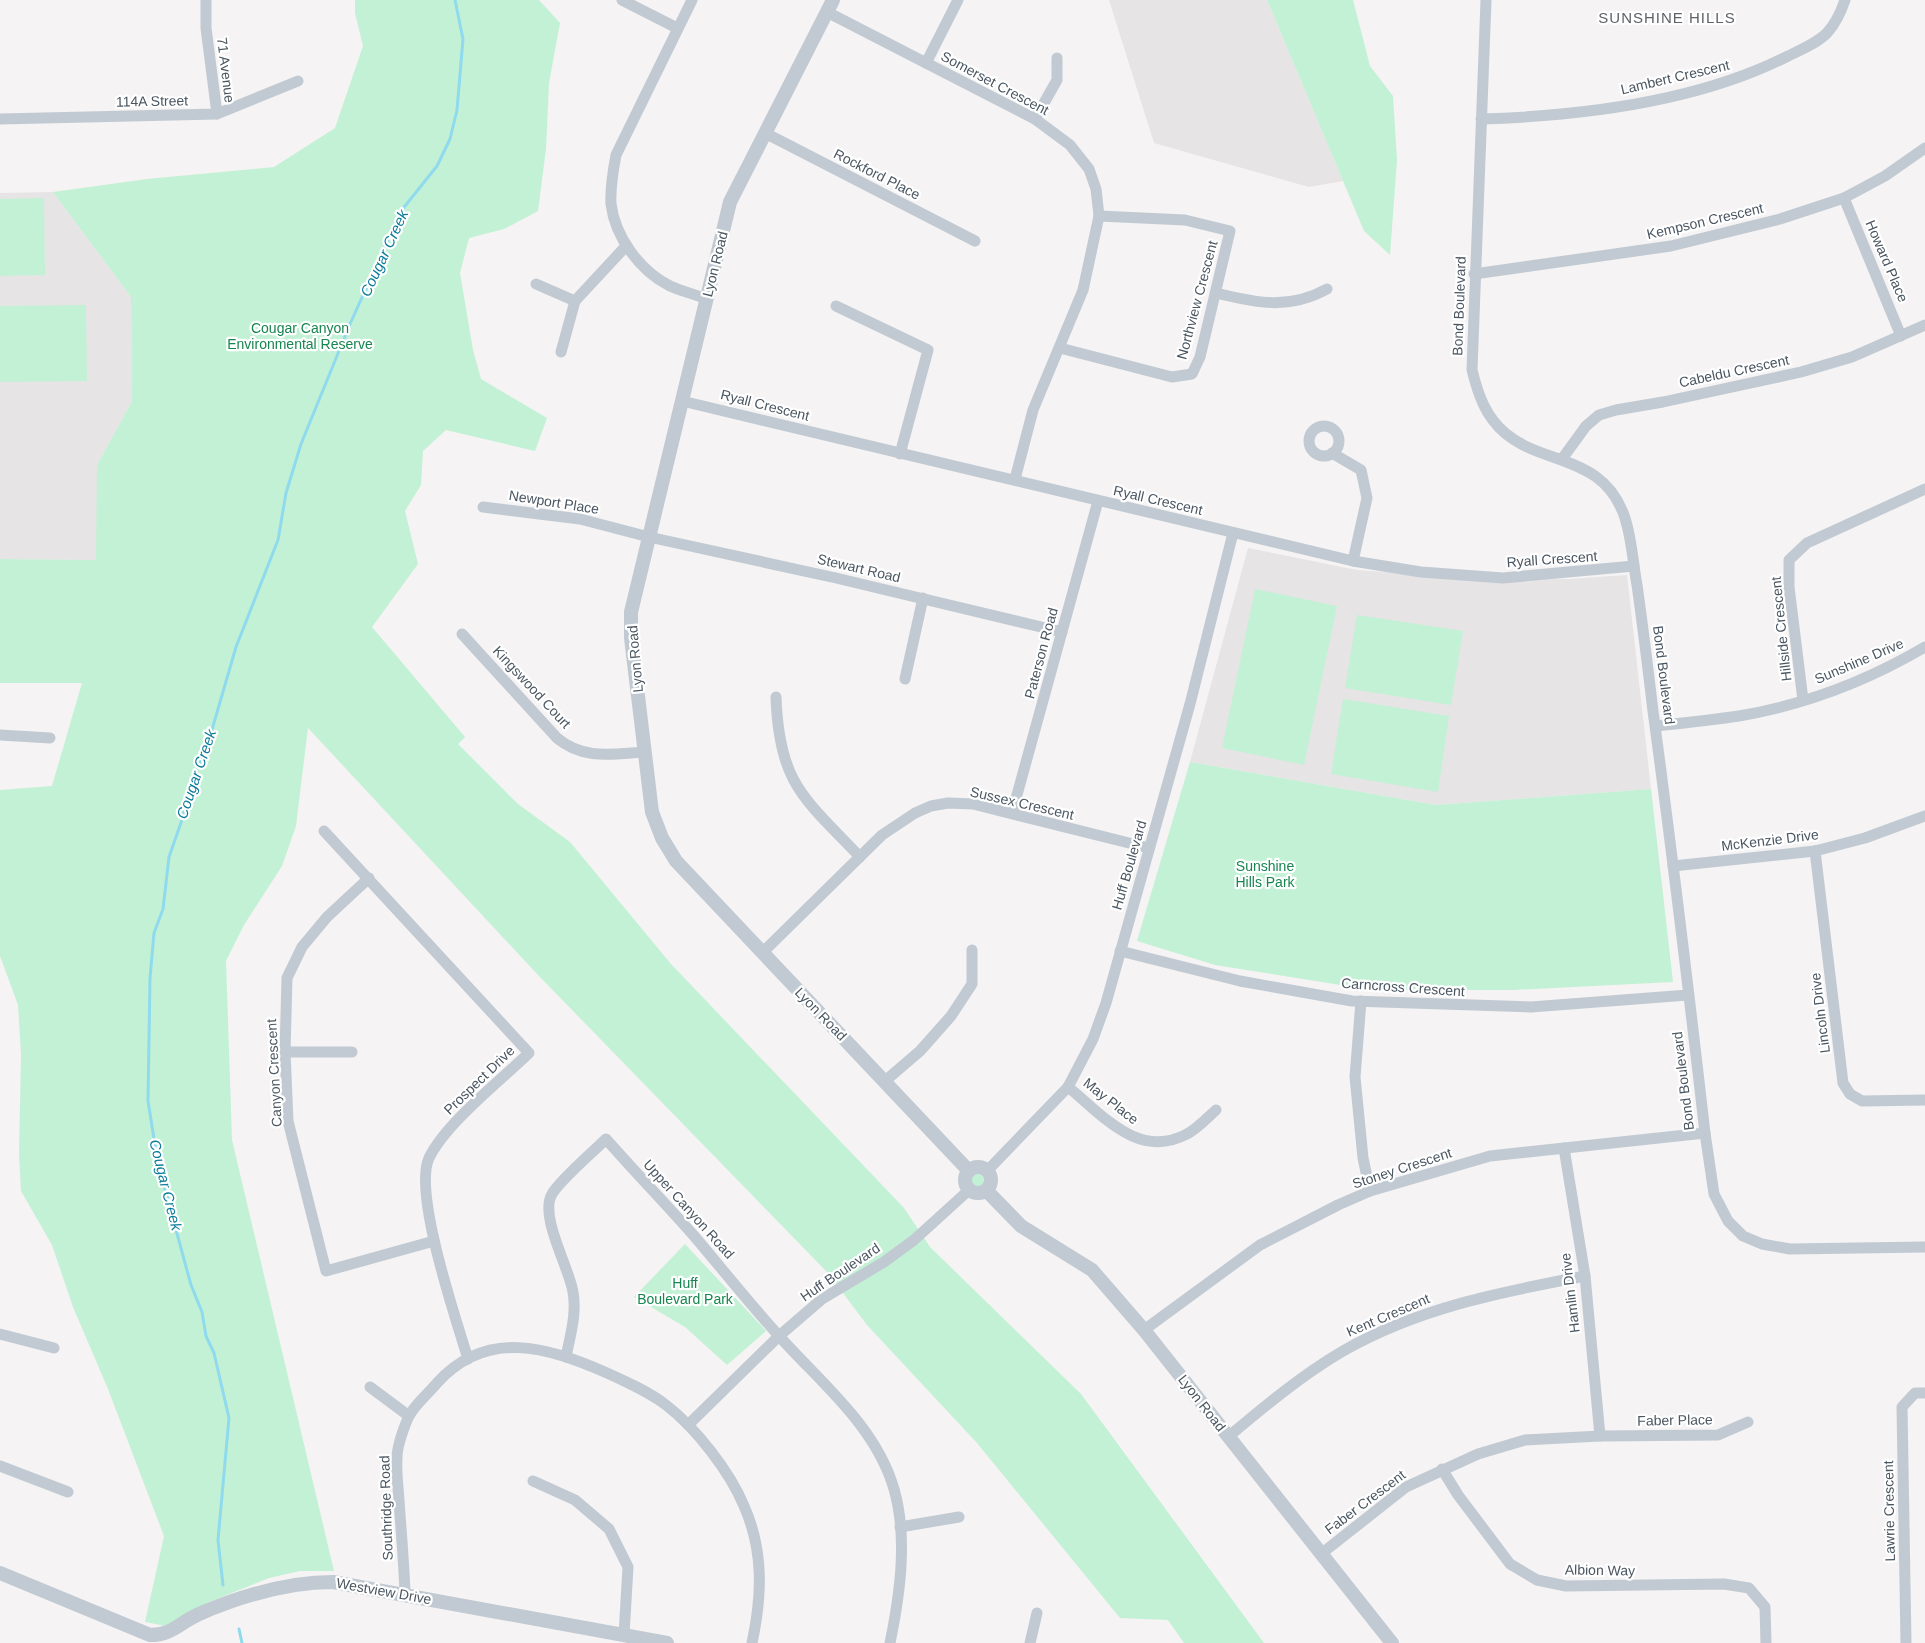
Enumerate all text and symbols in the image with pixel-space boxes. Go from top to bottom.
district label: SUNSHINE HILLS [1598,9,1736,26]
street label: 71 Avenue [214,36,238,104]
street label: Somerset Crescent [938,48,1052,118]
street label: Lambert Crescent [1619,57,1731,97]
street label: 114A Street [116,92,188,110]
street label: Rockford Place [831,145,923,203]
street label: Kempson Crescent [1645,200,1765,242]
water label: Cougar Creek [357,206,412,299]
street label: Howard Place [1863,218,1911,304]
street label: Lyon Road [699,229,731,299]
street label: Northview Crescent [1173,239,1221,361]
street label: Bond Boulevard [1449,256,1469,356]
park label: Cougar Canyon Environmental Reserve [227,320,373,352]
street label: Cabeldu Crescent [1678,352,1791,390]
street label: Ryall Crescent [719,386,811,424]
street label: Ryall Crescent [1112,482,1204,518]
street label: Newport Place [508,487,600,517]
street label: Ryall Crescent [1506,548,1598,570]
street label: Stewart Road [816,551,902,585]
street label: Hillside Crescent [1768,576,1794,682]
street label: Paterson Road [1021,606,1061,700]
street label: Lyon Road [624,625,646,693]
street label: Bond Boulevard [1650,625,1678,725]
street label: Sunshine Drive [1812,635,1906,687]
street label: Kingswood Court [490,643,574,732]
water label: Cougar Creek [173,726,220,821]
street label: Sussex Crescent [969,783,1075,823]
street label: Huff Boulevard [1109,818,1149,912]
street label: McKenzie Drive [1720,826,1820,854]
park label: Sunshine Hills Park [1235,858,1296,890]
street label: Lincoln Drive [1807,972,1833,1054]
street label: Carncross Crescent [1341,975,1465,999]
street label: Lyon Road [792,984,850,1044]
street label: Canyon Crescent [263,1018,285,1127]
street label: Bond Boulevard [1669,1031,1697,1131]
street label: Prospect Drive [440,1042,518,1118]
street label: May Place [1080,1075,1142,1128]
water label: Cougar Creek [146,1138,186,1234]
street label: Stoney Crescent [1350,1144,1454,1192]
street label: Upper Canyon Road [640,1156,738,1262]
street label: Huff Boulevard [797,1240,883,1304]
street label: Hamlin Drive [1557,1252,1583,1334]
park label: Huff Boulevard Park [637,1275,734,1307]
street label: Kent Crescent [1344,1290,1432,1340]
street label: Lyon Road [1175,1372,1229,1434]
street label: Faber Place [1637,1411,1713,1429]
street label: Southridge Road [376,1455,396,1561]
street label: Lawrie Crescent [1880,1460,1898,1562]
street label: Faber Crescent [1322,1467,1408,1537]
street label: Albion Way [1565,1561,1635,1579]
street label: Westview Drive [335,1575,433,1607]

